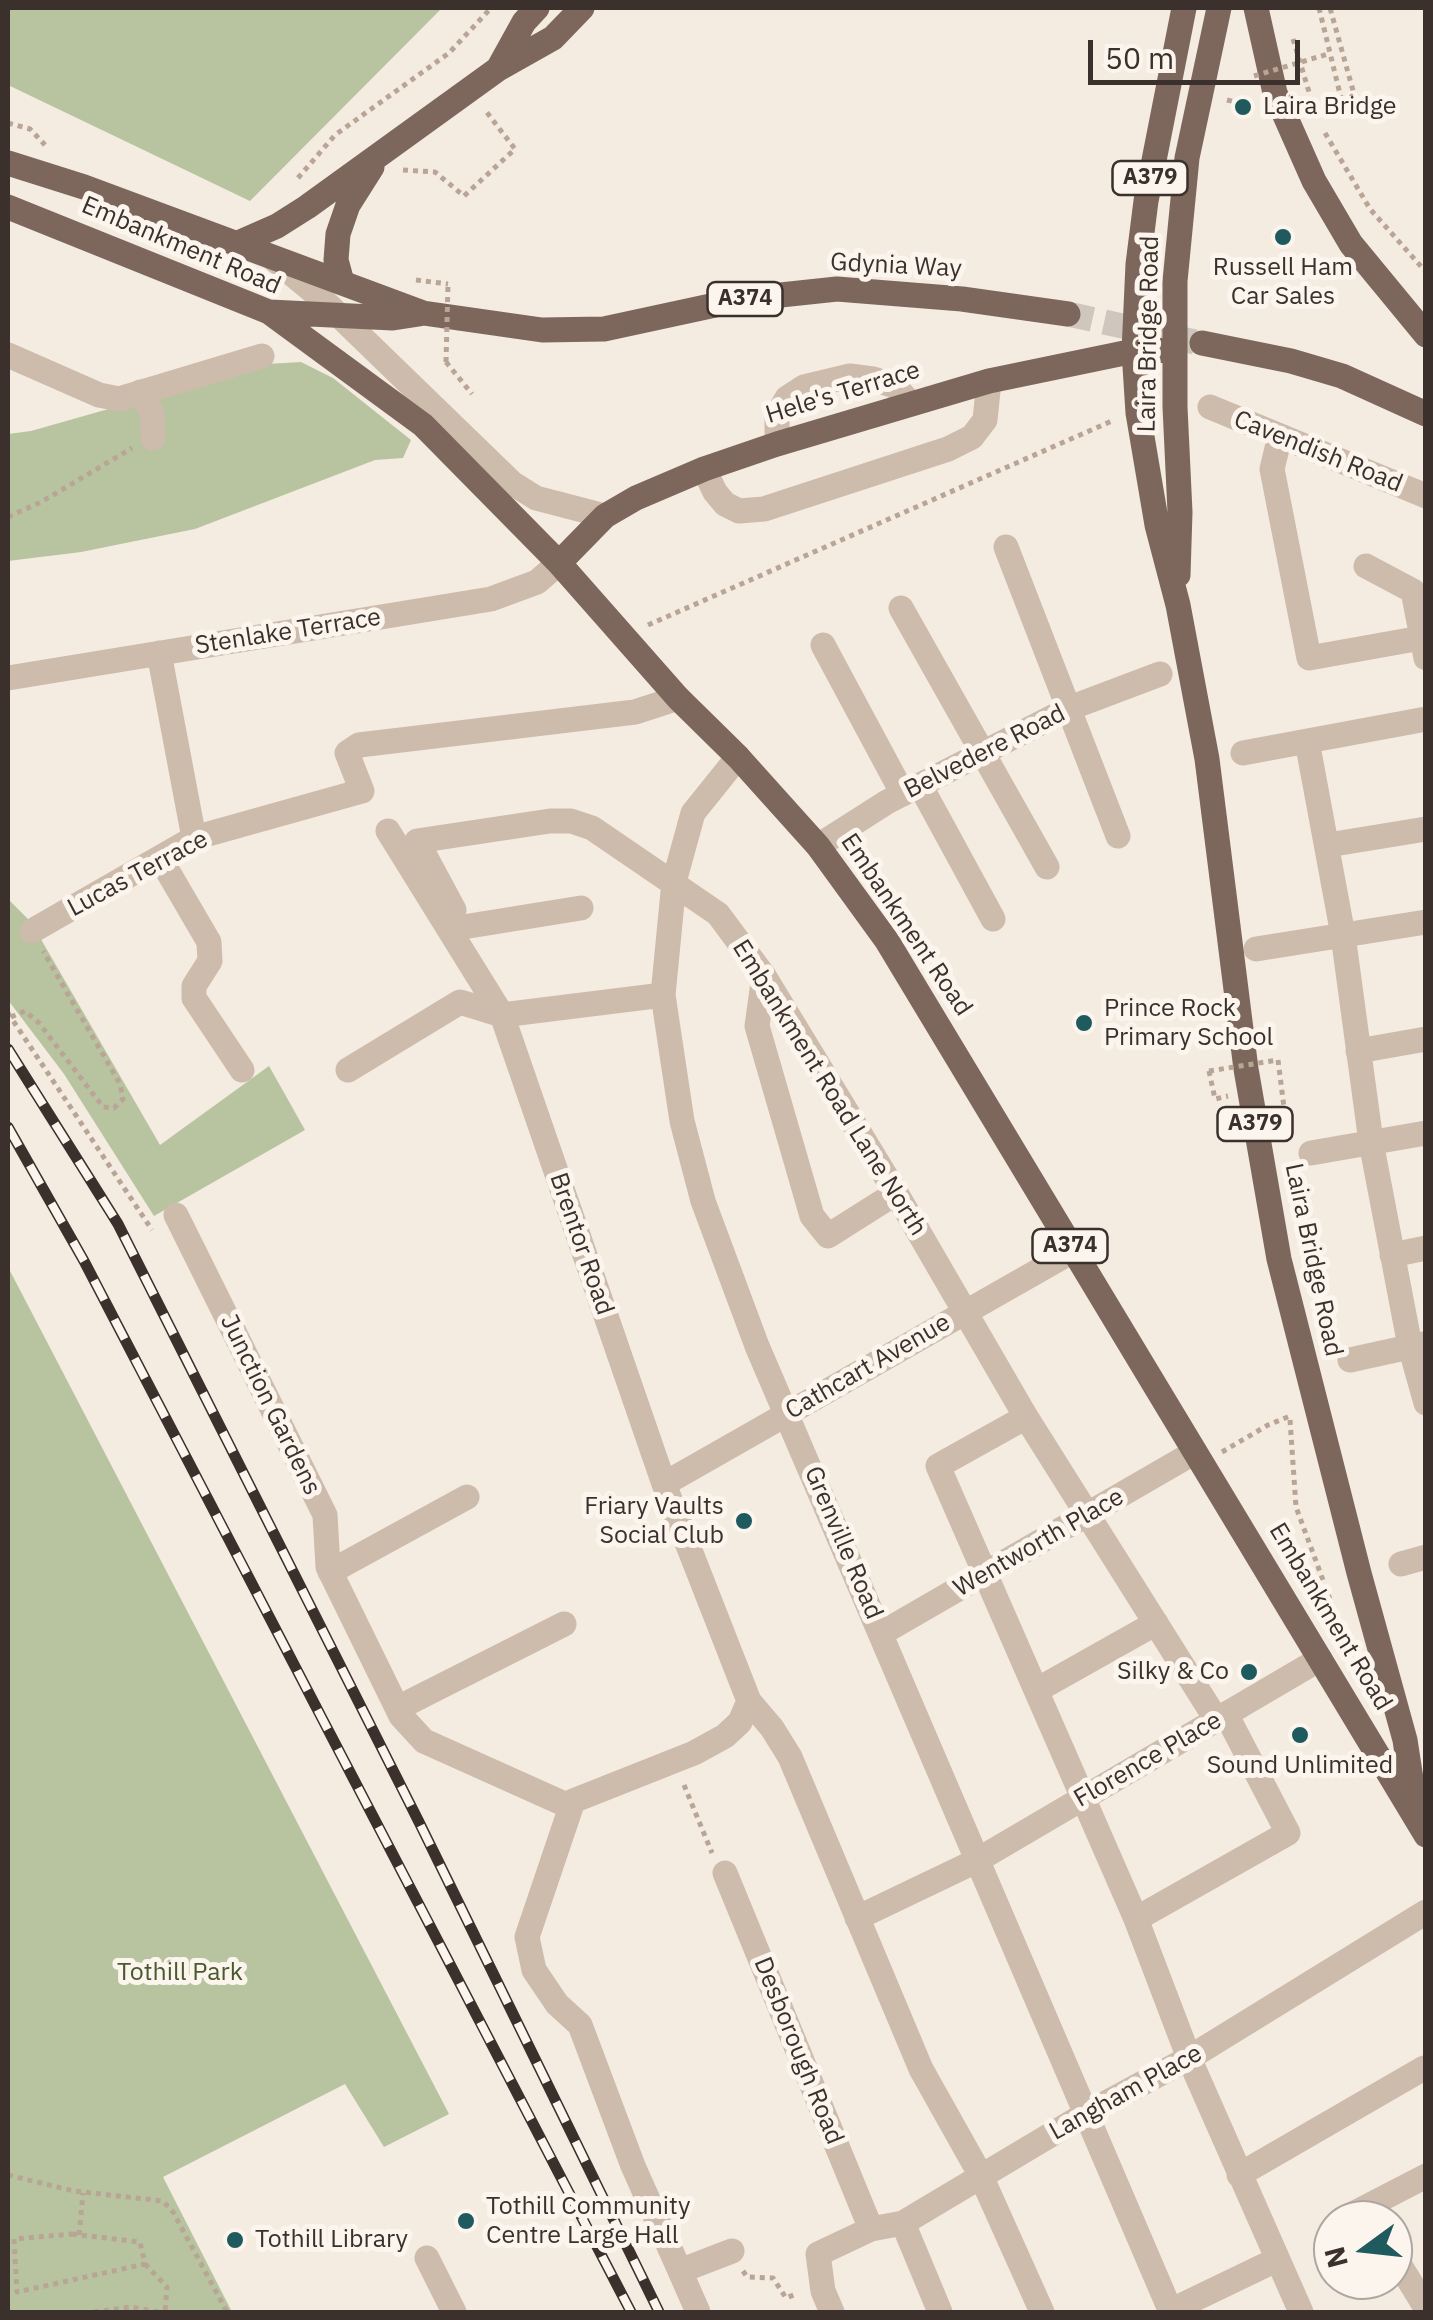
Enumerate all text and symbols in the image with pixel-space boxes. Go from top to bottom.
scale bar [1093,20,1306,82]
text: 50 m [1105,38,1174,77]
place label: Laira Bridge [1263,92,1396,122]
marker: Laira Bridge [1232,96,1254,118]
road number: A379 [1112,161,1188,195]
street label: Embankment Road [77,190,285,302]
marker: Russell Ham Car Sales [1272,226,1294,248]
street label: Laira Bridge Road [1132,235,1166,433]
street label: Gdynia Way [829,248,963,284]
place label: Russell Ham Car Sales [1213,253,1353,312]
road number: A374 [708,282,782,316]
street label: Hele's Terrace [762,355,924,431]
street label: Cavendish Road [1229,405,1407,499]
street label: Stenlake Terrace [193,602,383,662]
street label: Belvedere Road [899,699,1071,805]
street label: Lucas Terrace [63,824,213,924]
street label: Embankment Road [834,828,978,1022]
street label: Embankment Road Lane North [725,935,933,1241]
place label: Prince Rock Primary School [1104,994,1273,1053]
marker: Prince Rock Primary School [1073,1012,1095,1034]
road number: A379 [1218,1107,1292,1141]
street label: Laira Bridge Road [1278,1161,1348,1359]
street label: Brentor Road [543,1169,619,1319]
road number: A374 [1032,1229,1108,1263]
street label: Cathcart Avenue [780,1308,956,1426]
street label: Junction Gardens [213,1310,327,1500]
street label: Grenville Road [797,1462,889,1624]
street label: Wentworth Place [949,1482,1129,1604]
place label: Friary Vaults Social Club [584,1492,724,1551]
marker: Friary Vaults Social Club [733,1510,755,1532]
street label: Embankment Road [1262,1518,1398,1716]
place label: Silky & Co [1117,1657,1229,1687]
marker: Silky & Co [1238,1661,1260,1683]
street label: Florence Place [1069,1706,1227,1814]
marker: Sound Unlimited [1289,1724,1311,1746]
place label: Sound Unlimited [1207,1751,1393,1781]
street label: Desborough Road [747,1953,849,2149]
park label: Tothill Park [117,1958,243,1988]
street label: Langham Place [1044,2039,1208,2147]
place label: Tothill Community Centre Large Hall [486,2192,690,2251]
north arrow [1313,2200,1413,2300]
marker: Tothill Community Centre Large Hall [455,2210,477,2232]
place label: Tothill Library [255,2225,408,2255]
marker: Tothill Library [224,2229,246,2251]
text: N [1315,2243,1356,2272]

